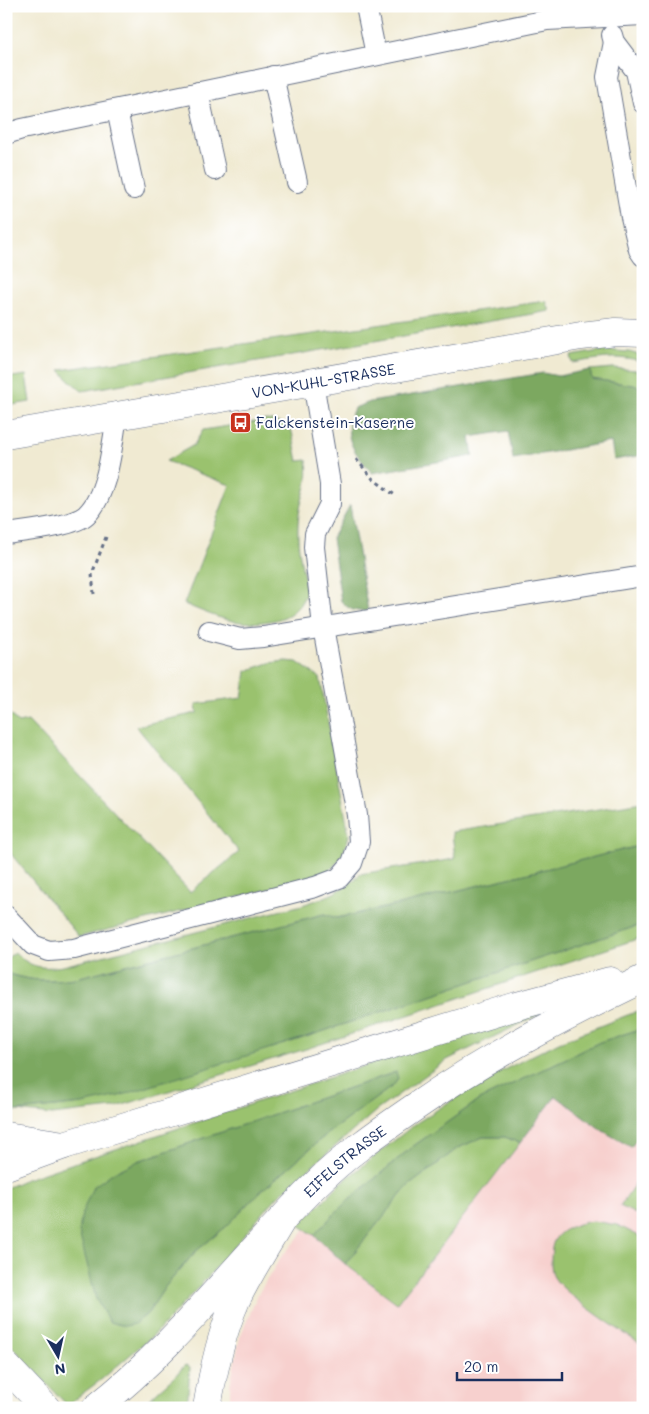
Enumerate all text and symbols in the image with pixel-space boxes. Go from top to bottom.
street label: VON-KUHL-STRASSE [250,358,397,403]
bus stop icon: Falckenstein-Kaserne [228,410,252,434]
place label: Falckenstein-Kaserne [256,412,414,432]
street label: EIFELSTRASSE [299,1120,390,1201]
north arrow [32,1332,82,1382]
scale bar [457,1349,562,1381]
text: 20 m [464,1356,498,1376]
text: N [53,1359,67,1380]

